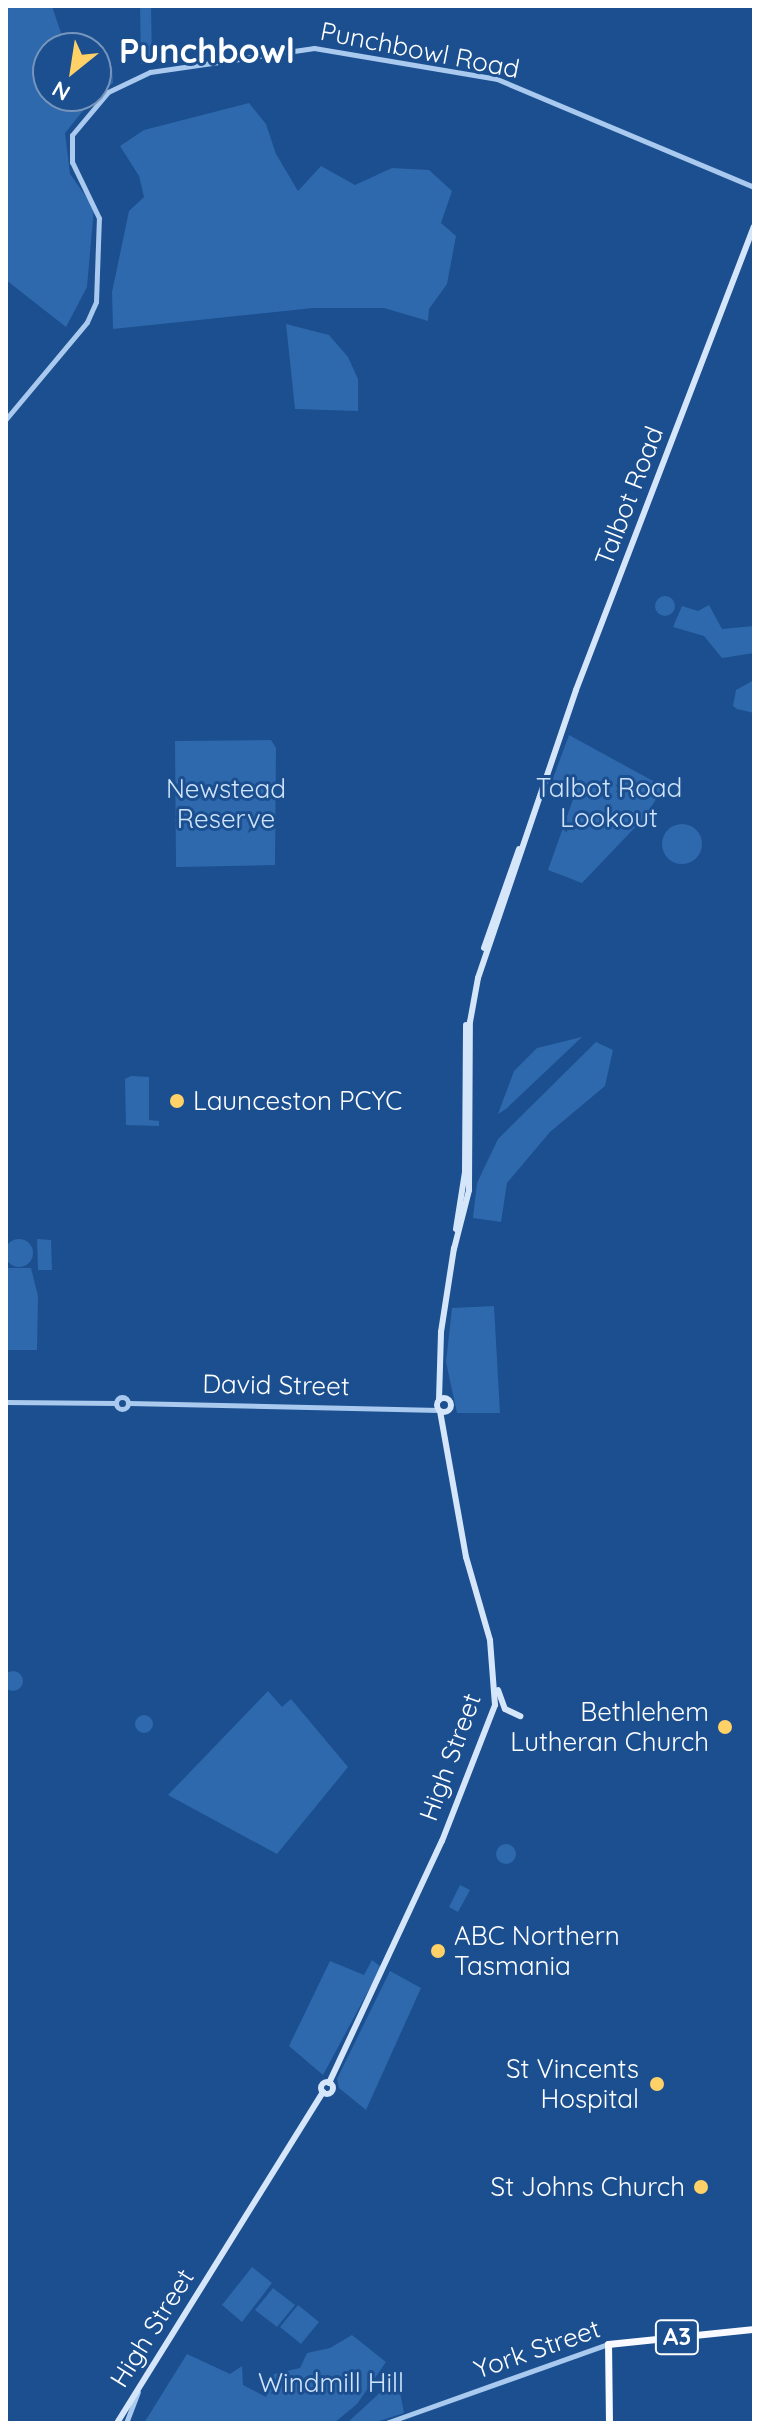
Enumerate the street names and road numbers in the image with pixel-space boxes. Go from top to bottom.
street label: Punchbowl Road [318,15,522,85]
street label: Talbot Road [588,422,670,570]
street label: David Street [202,1368,350,1402]
street label: High Street [413,1689,487,1825]
street label: High Street [103,2263,201,2393]
street label: York Street [470,2313,604,2385]
road number: A3 [653,2317,701,2357]

